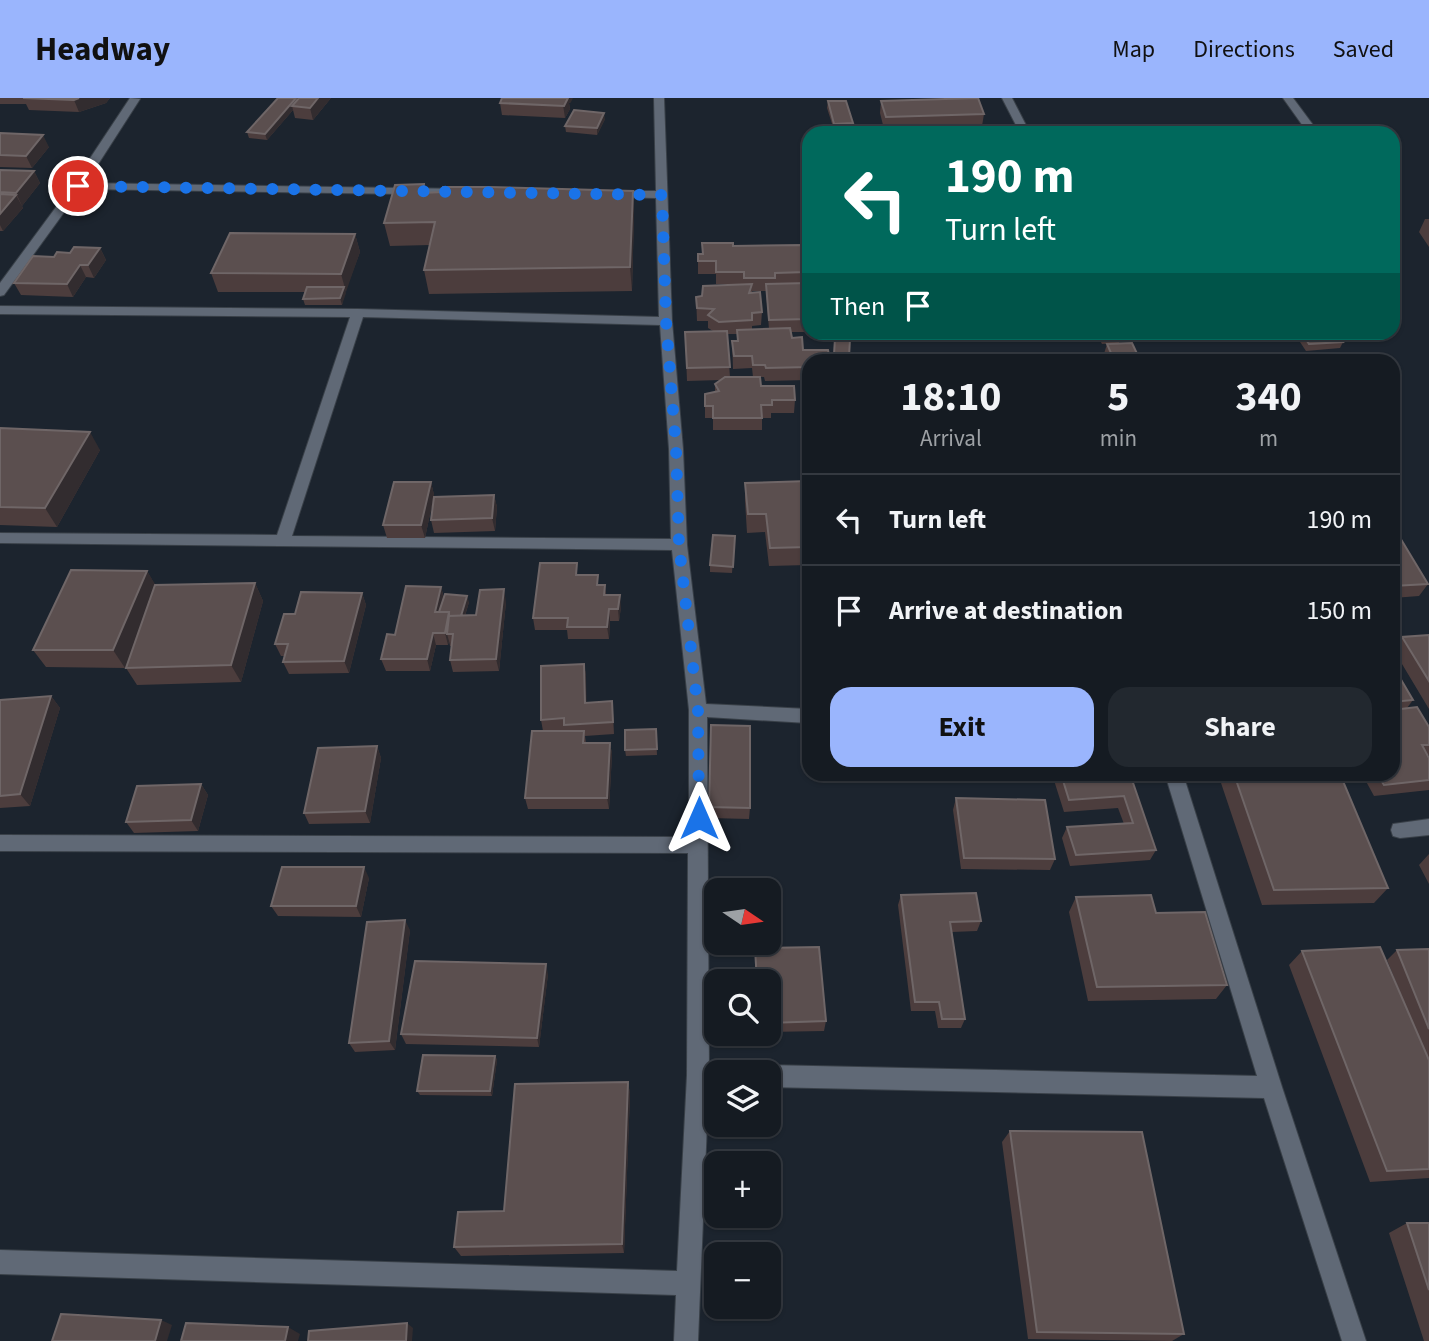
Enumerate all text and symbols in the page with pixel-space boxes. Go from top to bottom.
text: Headway [35,26,170,73]
text: Map [1112,32,1155,67]
text: Directions [1193,32,1295,67]
text: Saved [1333,32,1394,67]
text: 190 m [945,142,1074,212]
icon: left [830,154,921,245]
pin [48,156,108,216]
icon: arrive [59,167,97,205]
text: Turn left [945,207,1056,253]
icon: arrive [899,287,937,325]
text: Then [830,288,885,325]
text: 18:10 [900,367,1002,427]
text: 5 [1107,367,1129,427]
text: 340 [1235,367,1302,427]
text: Arrival [920,422,982,455]
text: min [1100,422,1137,455]
text: m [1259,422,1278,455]
icon: left [830,501,868,539]
text: Turn left [889,501,986,538]
text: 190 m [1306,501,1372,538]
icon: arrive [830,592,868,630]
text: Arrive at destination [889,592,1123,629]
text: 150 m [1306,592,1372,629]
button: Exit [830,687,1094,767]
button: Share [1108,687,1372,767]
position arrow [662,781,736,855]
north arrow [704,878,780,956]
map controls [704,878,781,1319]
button: search [704,969,781,1046]
button: layers [704,1060,781,1137]
button: + [704,1151,781,1228]
button: − [704,1242,781,1319]

